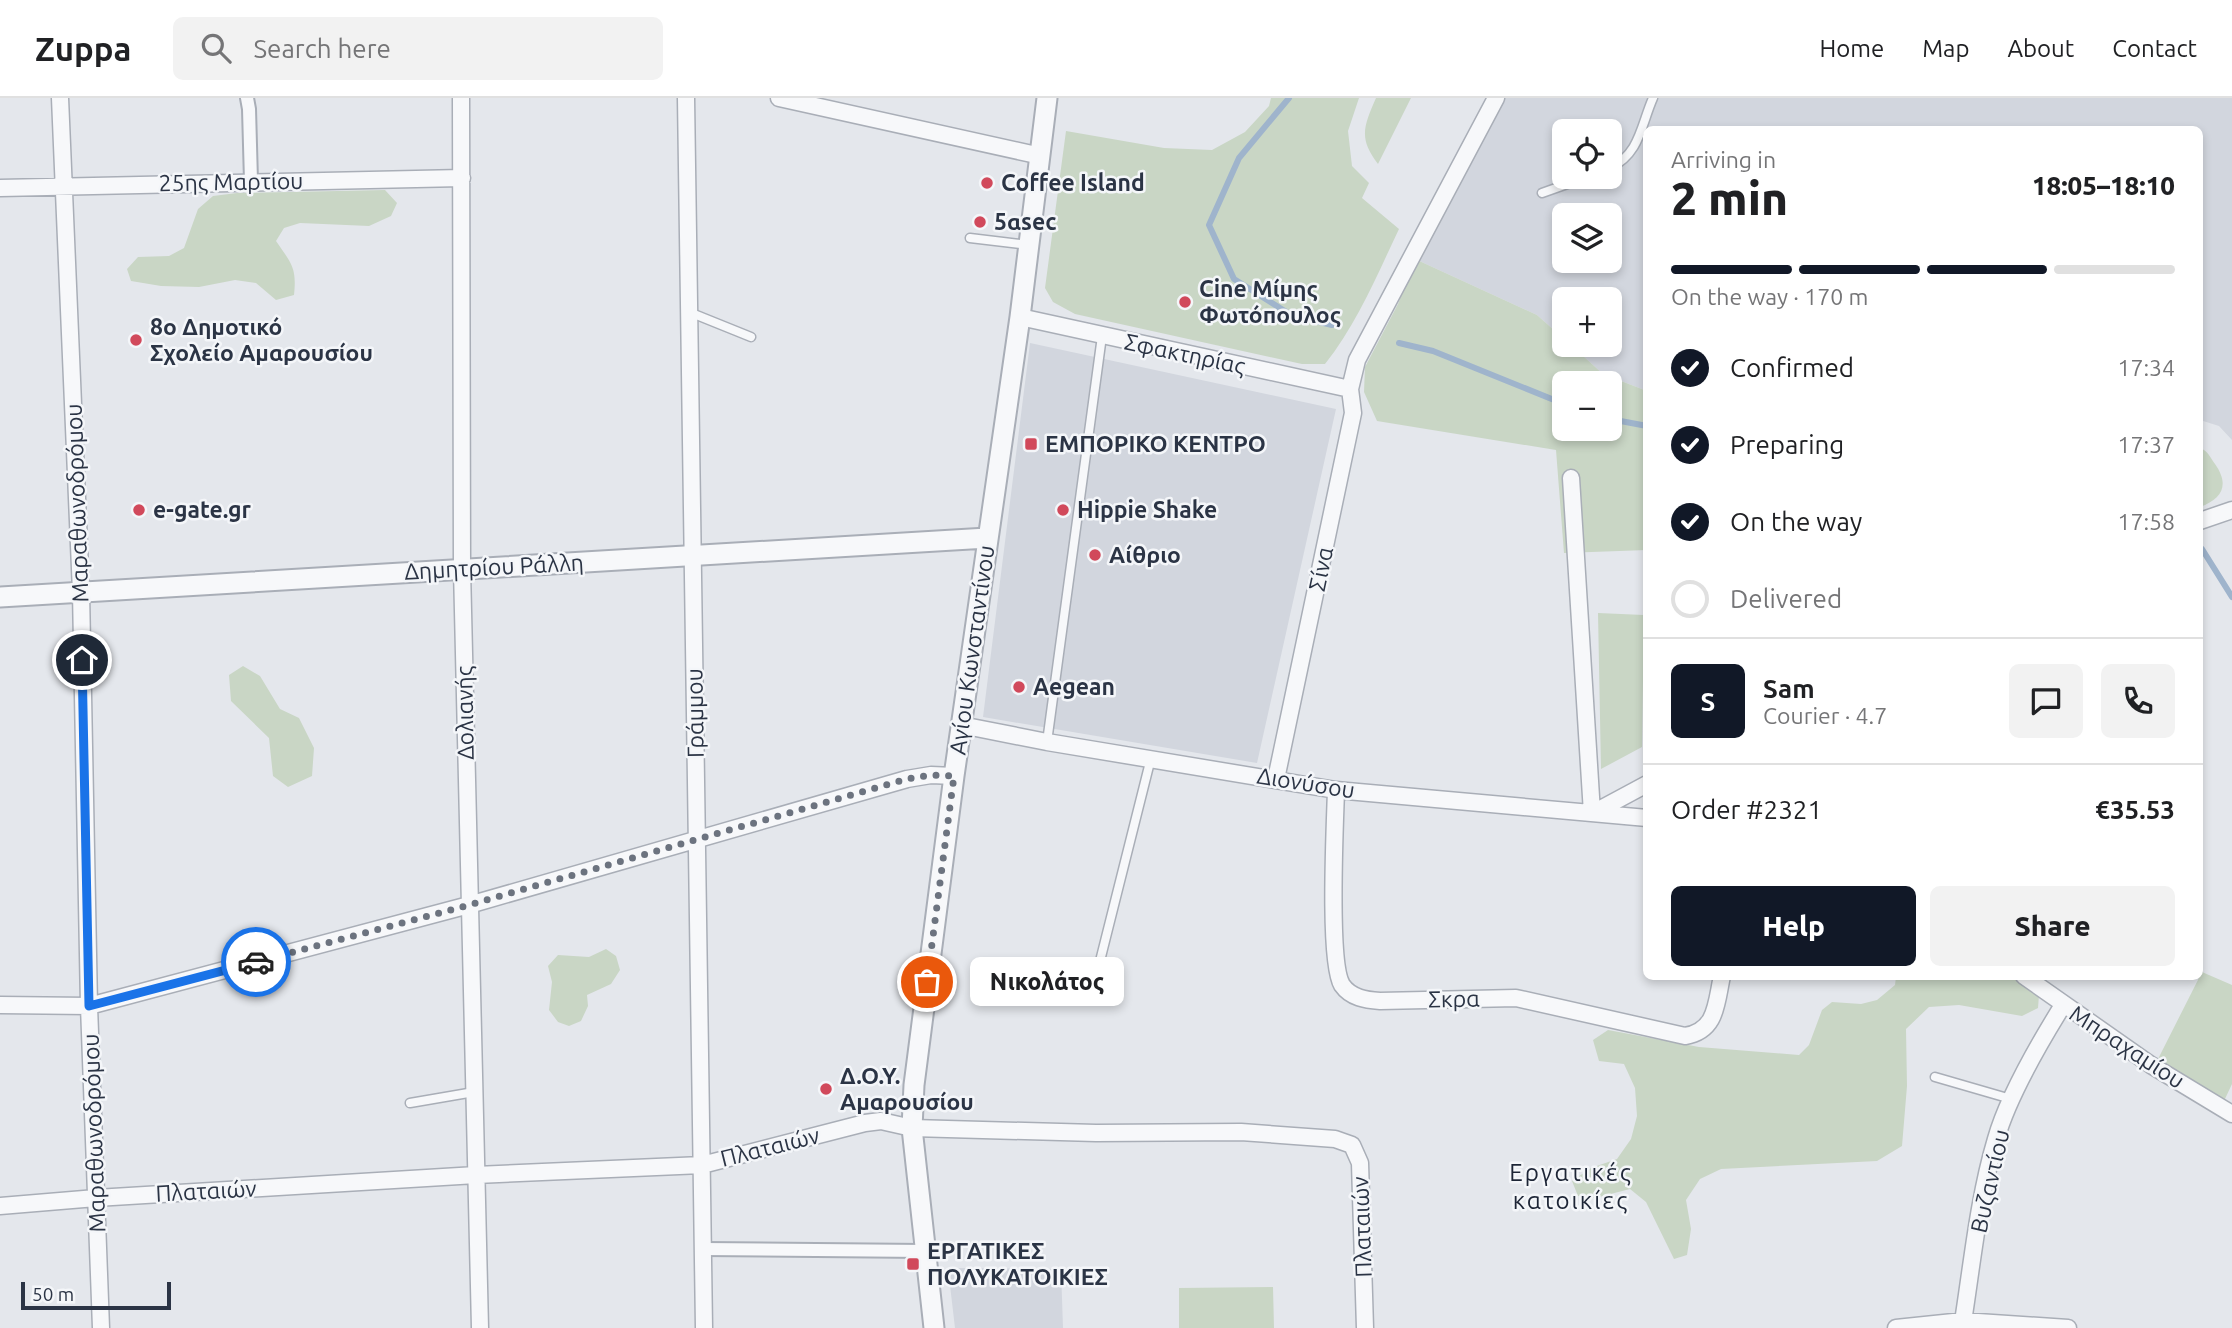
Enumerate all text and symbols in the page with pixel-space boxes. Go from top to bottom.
search box [173,17,663,80]
icon: search [197,29,235,67]
text: Zuppa [35,30,131,67]
text: Search here [253,34,391,63]
text: Home [1819,35,1884,62]
text: Map [1922,35,1969,62]
text: About [2007,35,2074,62]
text: Contact [2112,35,2197,62]
map controls [1552,119,1622,441]
button: locate [1552,119,1622,189]
text: Arriving in [1671,147,1776,172]
street label: 25ης Μαρτίου [158,168,304,196]
place label: Coffee Island [1001,170,1145,195]
text: 18:05–18:10 [2032,171,2175,200]
text: 2 min [1671,172,1788,224]
marker: Coffee Island [979,175,995,191]
button: layers [1552,203,1622,273]
place label: 5αsec [994,209,1057,234]
marker: 5αsec [972,214,988,230]
place label: Cine Μίμης Φωτόπουλος [1199,276,1341,328]
text: On the way · 170 m [1671,284,1868,309]
button: + [1552,287,1622,357]
marker: Cine Μίμης Φωτόπουλος [1177,294,1193,310]
place label: 8ο Δημοτικό Σχολείο Αμαρουσίου [150,314,373,365]
street label: Σφακτηρίας [1122,329,1248,379]
marker: 8ο Δημοτικό Σχολείο Αμαρουσίου [128,332,144,348]
icon: check [1671,349,1709,387]
text: Confirmed [1730,353,1854,382]
text: 17:34 [2117,355,2175,380]
button: − [1552,371,1622,441]
street label: Μαραθωνοδρόμου [61,403,92,603]
icon: check [1671,426,1709,464]
text: Preparing [1730,430,1844,459]
place label: ΕΜΠΟΡΙΚΟ ΚΕΝΤΡΟ [1045,431,1266,456]
text: 17:37 [2117,432,2175,457]
marker: ΕΜΠΟΡΙΚΟ ΚΕΝΤΡΟ [1023,436,1039,452]
place label: e-gate.gr [153,497,251,522]
place label: Hippie Shake [1077,497,1217,522]
marker: e-gate.gr [131,502,147,518]
marker: Hippie Shake [1055,502,1071,518]
icon: check [1671,503,1709,541]
text: On the way [1730,507,1862,536]
text: 17:58 [2117,509,2175,534]
place label: Αίθριο [1109,542,1181,567]
street label: Αγίου Κωνσταντίνου [944,544,999,756]
street label: Σίνα [1304,544,1337,593]
marker: Αίθριο [1087,547,1103,563]
street label: Δημητρίου Ράλλη [404,549,584,584]
text: Delivered [1730,584,1842,613]
pin [52,630,112,690]
icon: home [63,641,101,679]
button: chat [2009,664,2083,738]
button: phone [2101,664,2175,738]
street label: Δολιανής [451,666,479,760]
street label: Γράμμου [681,668,708,758]
place label: Aegean [1033,674,1115,699]
text: Sam [1763,674,1815,703]
marker: Aegean [1011,679,1027,695]
text: S [1701,687,1715,716]
text: Courier · 4.7 [1763,703,1887,728]
street label: Διονύσου [1255,762,1357,803]
text: Order #2321 [1671,795,1822,824]
text: €35.53 [2095,795,2175,824]
button: Help [1671,886,1916,966]
button: Share [1930,886,2175,966]
courier [221,927,291,997]
icon: car [237,943,275,981]
pin [897,952,957,1012]
callout: Νικολάτος [969,958,1123,1006]
icon: bag [908,963,946,1001]
text: Νικολάτος [990,969,1104,994]
street label: Σκρα [1428,986,1480,1011]
street label: Μπραχαμίου [2065,1000,2189,1093]
street label: Μαραθωνοδρόμου [78,1033,109,1233]
place label: Δ.Ο.Υ. Αμαρουσίου [840,1063,974,1114]
marker: Δ.Ο.Υ. Αμαρουσίου [818,1081,834,1097]
street label: Πλαταιών [718,1122,822,1171]
street label: Βυζαντίου [1965,1127,2015,1235]
district label: Εργατικές κατοικίες [1509,1159,1633,1214]
street label: Πλαταιών [155,1175,257,1206]
street label: Πλαταιών [1347,1176,1376,1278]
place label: ΕΡΓΑΤΙΚΕΣ ΠΟΛΥΚΑΤΟΙΚΙΕΣ [927,1238,1108,1289]
marker: ΕΡΓΑΤΙΚΕΣ ΠΟΛΥΚΑΤΟΙΚΙΕΣ [905,1256,921,1272]
scale bar [21,1279,172,1311]
text: 50 m [32,1283,74,1305]

